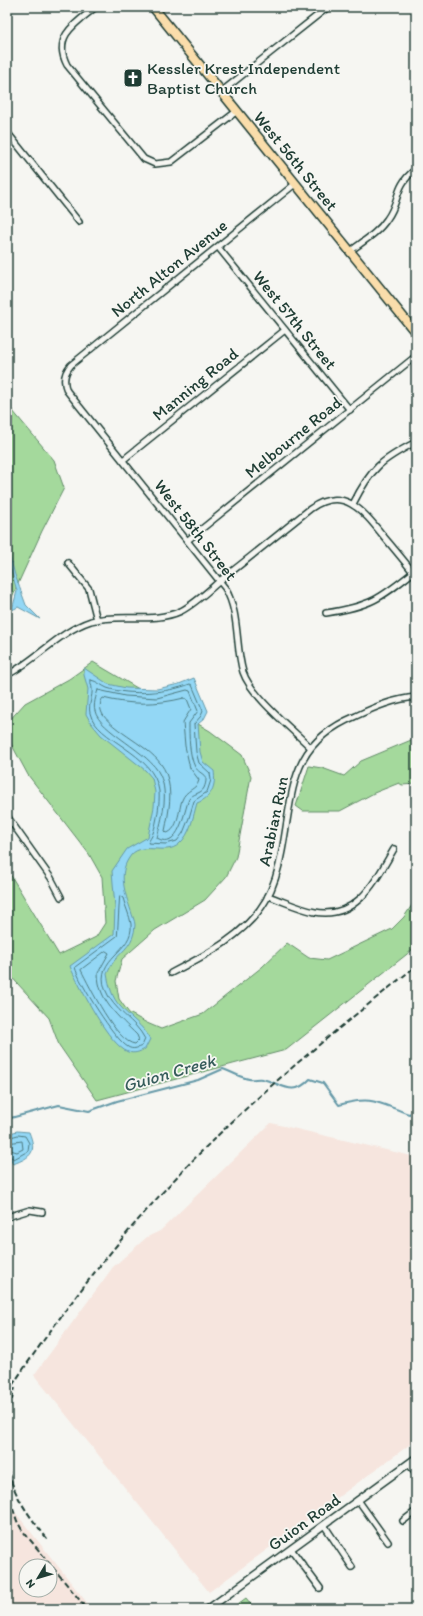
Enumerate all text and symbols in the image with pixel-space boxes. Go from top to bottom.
place label: Kessler Krest Independent Baptist Church [147,58,341,98]
church icon: Kessler Krest Independent Baptist Church [122,67,144,89]
street label: West 56th Street [250,107,342,215]
street label: North Alton Avenue [107,215,231,321]
street label: West 57th Street [249,266,341,374]
street label: Manning Road [148,343,242,425]
street label: Melbourne Road [241,392,345,482]
street label: West 58th Street [150,476,242,584]
street label: Arabian Run [254,774,292,868]
water label: Guion Creek [120,1049,219,1097]
street label: Guion Road [264,1489,344,1555]
north arrow [18,1558,58,1598]
text: N [23,1577,38,1591]

